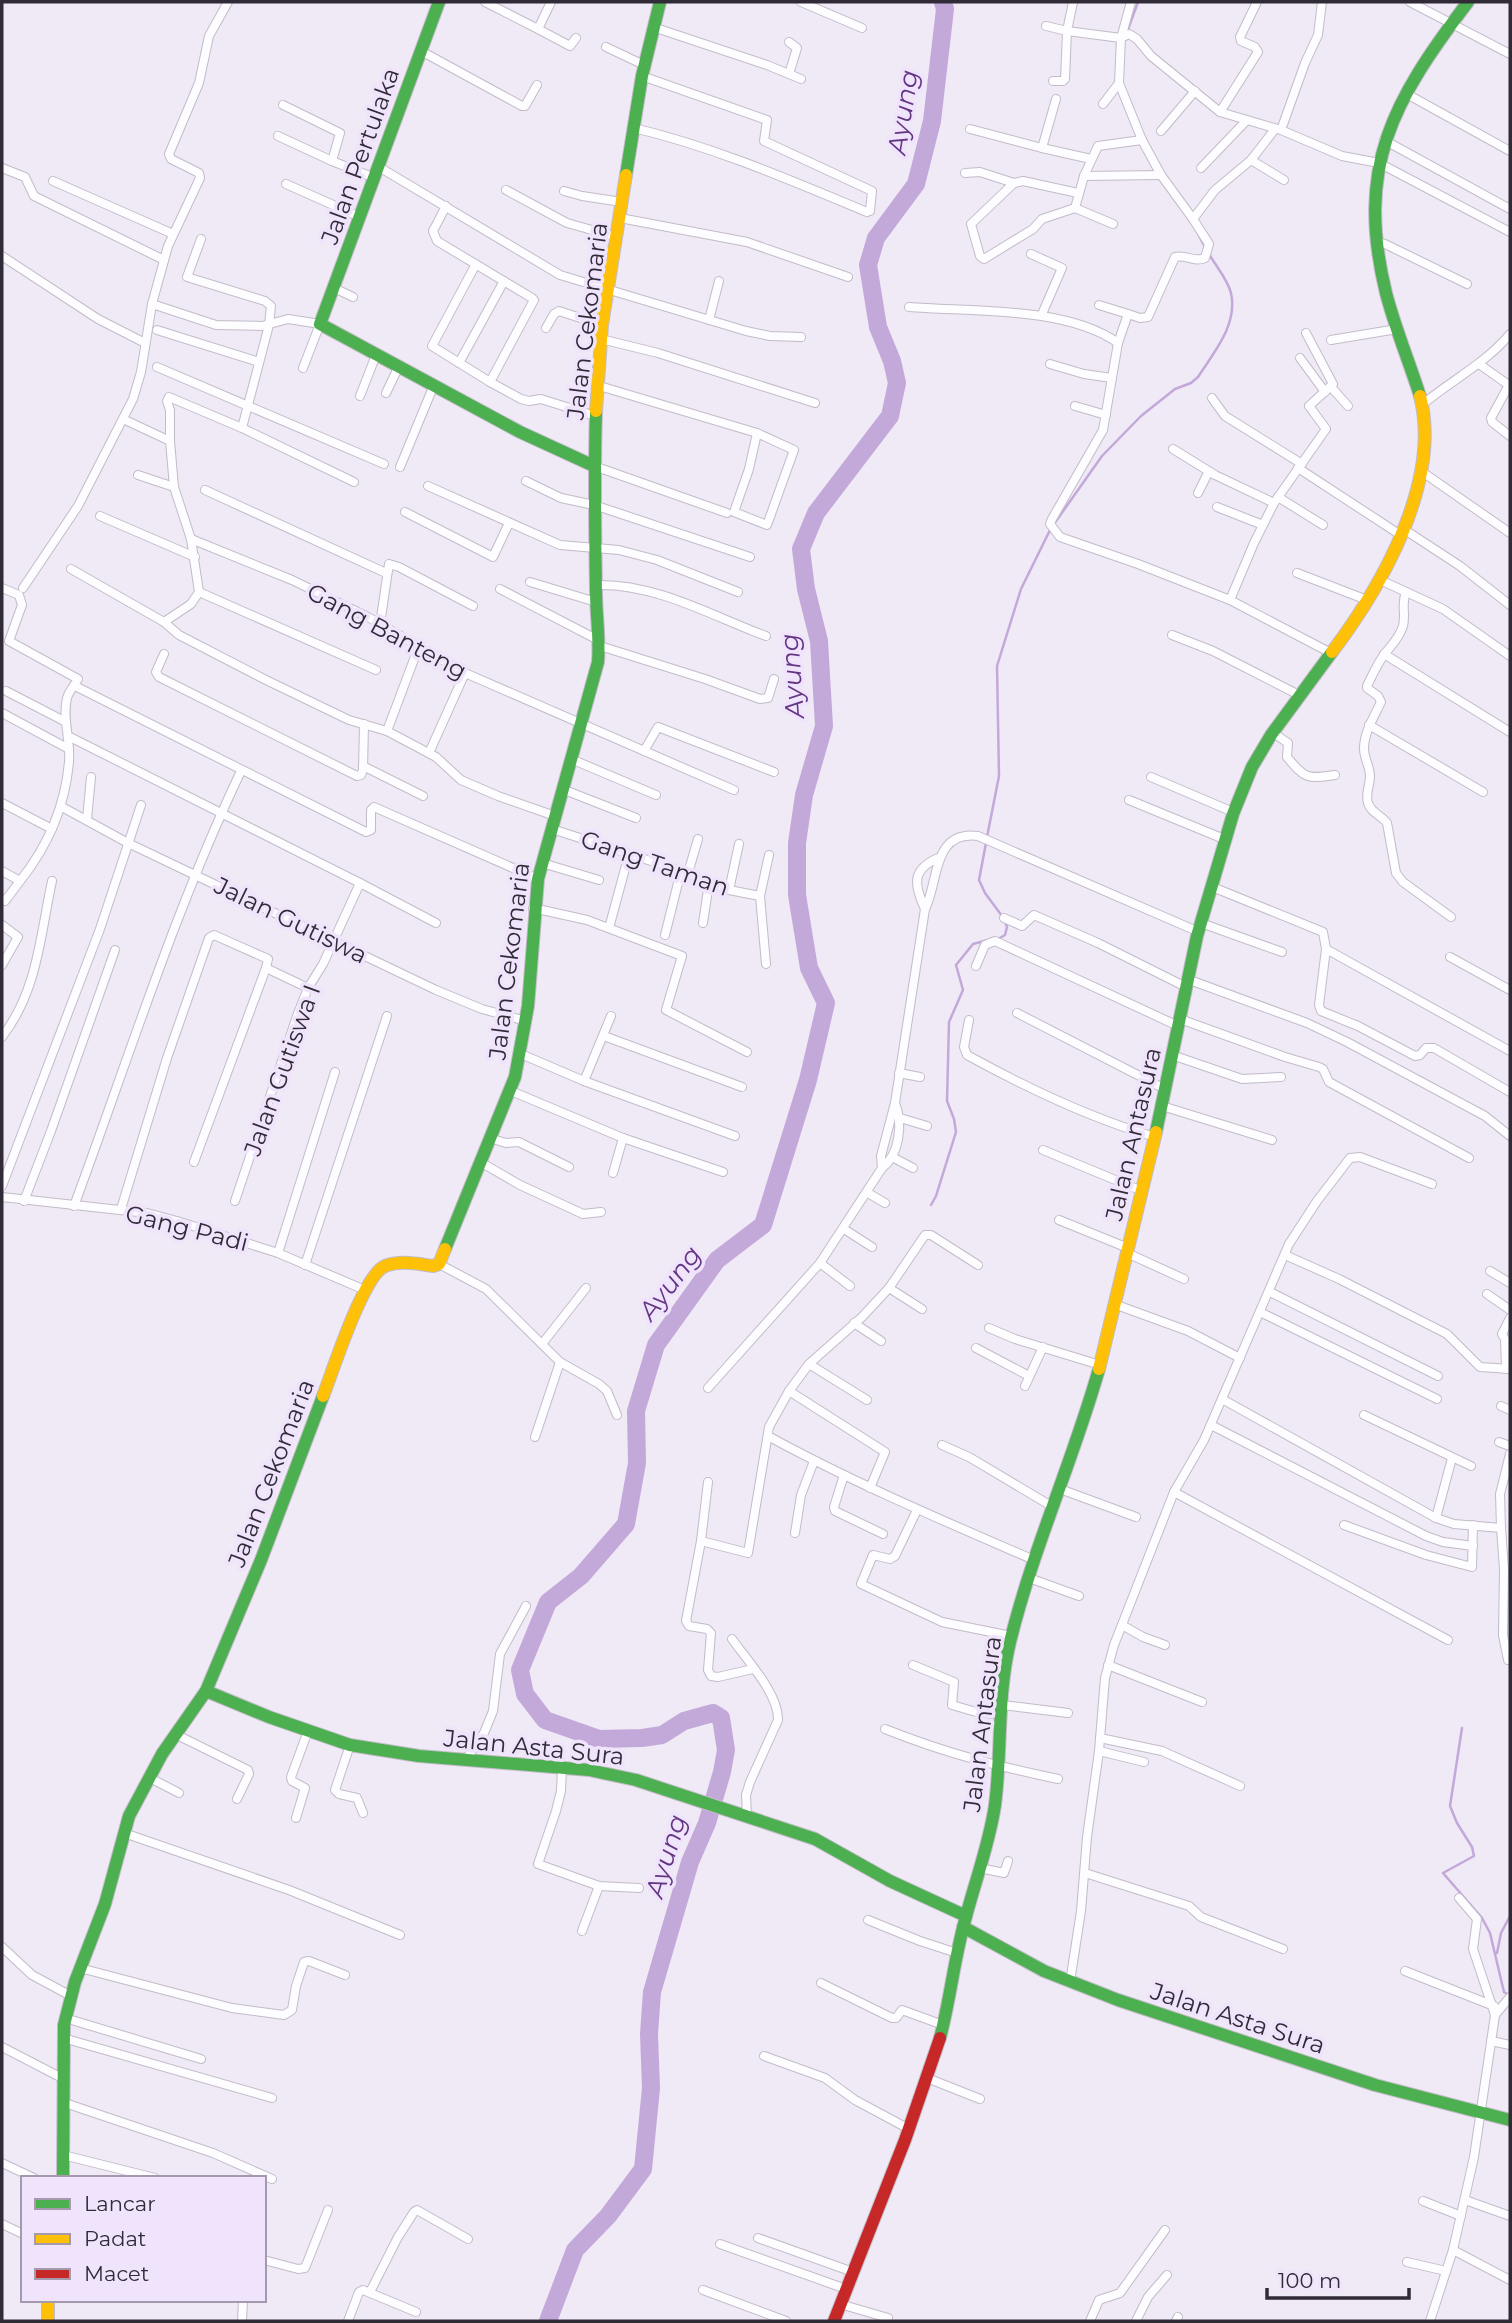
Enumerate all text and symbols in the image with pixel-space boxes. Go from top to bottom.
street label: Jalan Pertulaka [314,64,405,249]
water label: Ayung [880,68,925,158]
street label: Jalan Cekomaria [560,221,614,422]
street label: Gang Banteng [302,577,472,685]
water label: Ayung [773,632,811,722]
street label: Gang Taman [577,824,733,902]
street label: Jalan Cekomaria [482,861,536,1062]
street label: Jalan Gutiswa [209,870,372,970]
street label: Jalan Gutiswa I [237,980,326,1160]
street label: Jalan Antasura [1099,1045,1167,1224]
street label: Gang Padi [123,1199,251,1257]
water label: Ayung [630,1239,708,1328]
street label: Jalan Cekomaria [221,1375,320,1572]
street label: Jalan Antasura [957,1634,1007,1815]
street label: Jalan Asta Sura [441,1723,626,1771]
water label: Ayung [638,1811,694,1903]
street label: Jalan Asta Sura [1146,1976,1329,2060]
legend [21,2176,266,2302]
text: Lancar [84,2191,156,2216]
text: Padat [84,2226,146,2251]
scale bar [1267,2256,1409,2300]
text: Macet [84,2261,149,2286]
text: 100 m [1278,2268,1341,2293]

